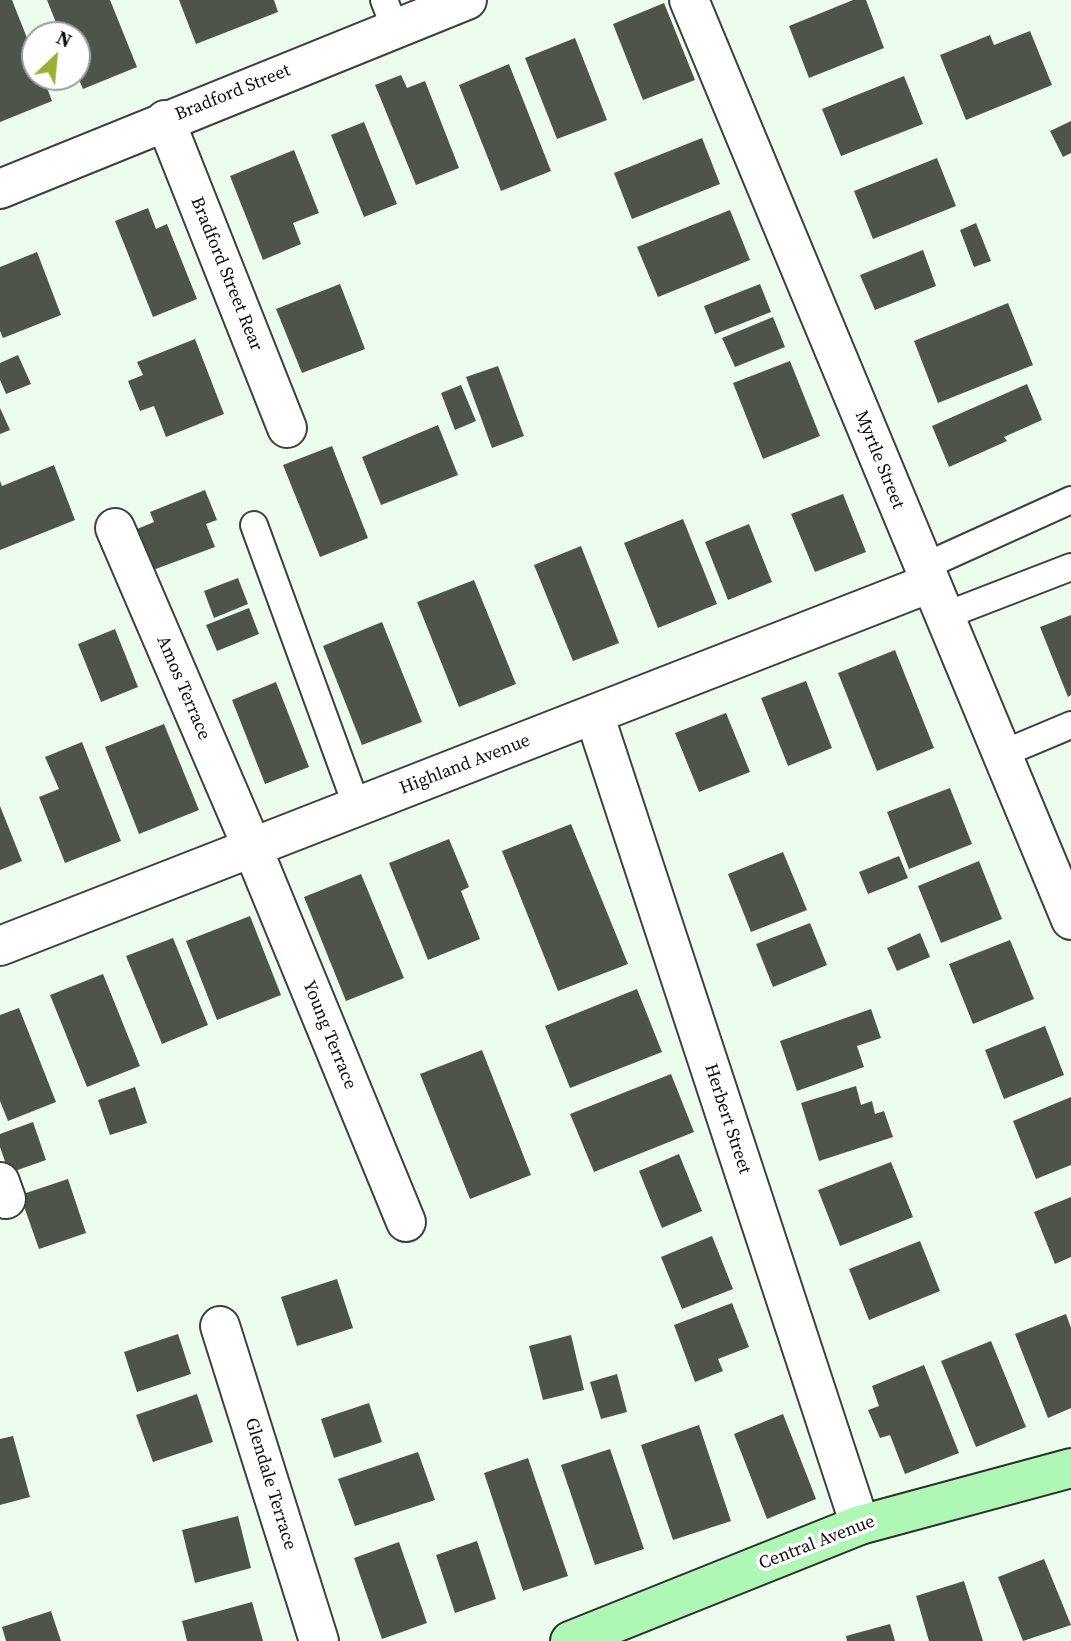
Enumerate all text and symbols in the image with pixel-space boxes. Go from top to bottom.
north arrow [21,21,91,91]
text: N [52,24,76,54]
street label: Bradford Street [172,60,294,126]
street label: Bradford Street Rear [185,194,267,354]
street label: Myrtle Street [850,408,908,512]
street label: Amos Terrace [151,633,215,743]
street label: Highland Avenue [397,730,533,800]
street label: Young Terrace [297,977,361,1093]
street label: Herbert Street [699,1061,755,1177]
street label: Glendale Terrace [240,1416,300,1552]
street label: Central Avenue [756,1511,878,1575]

